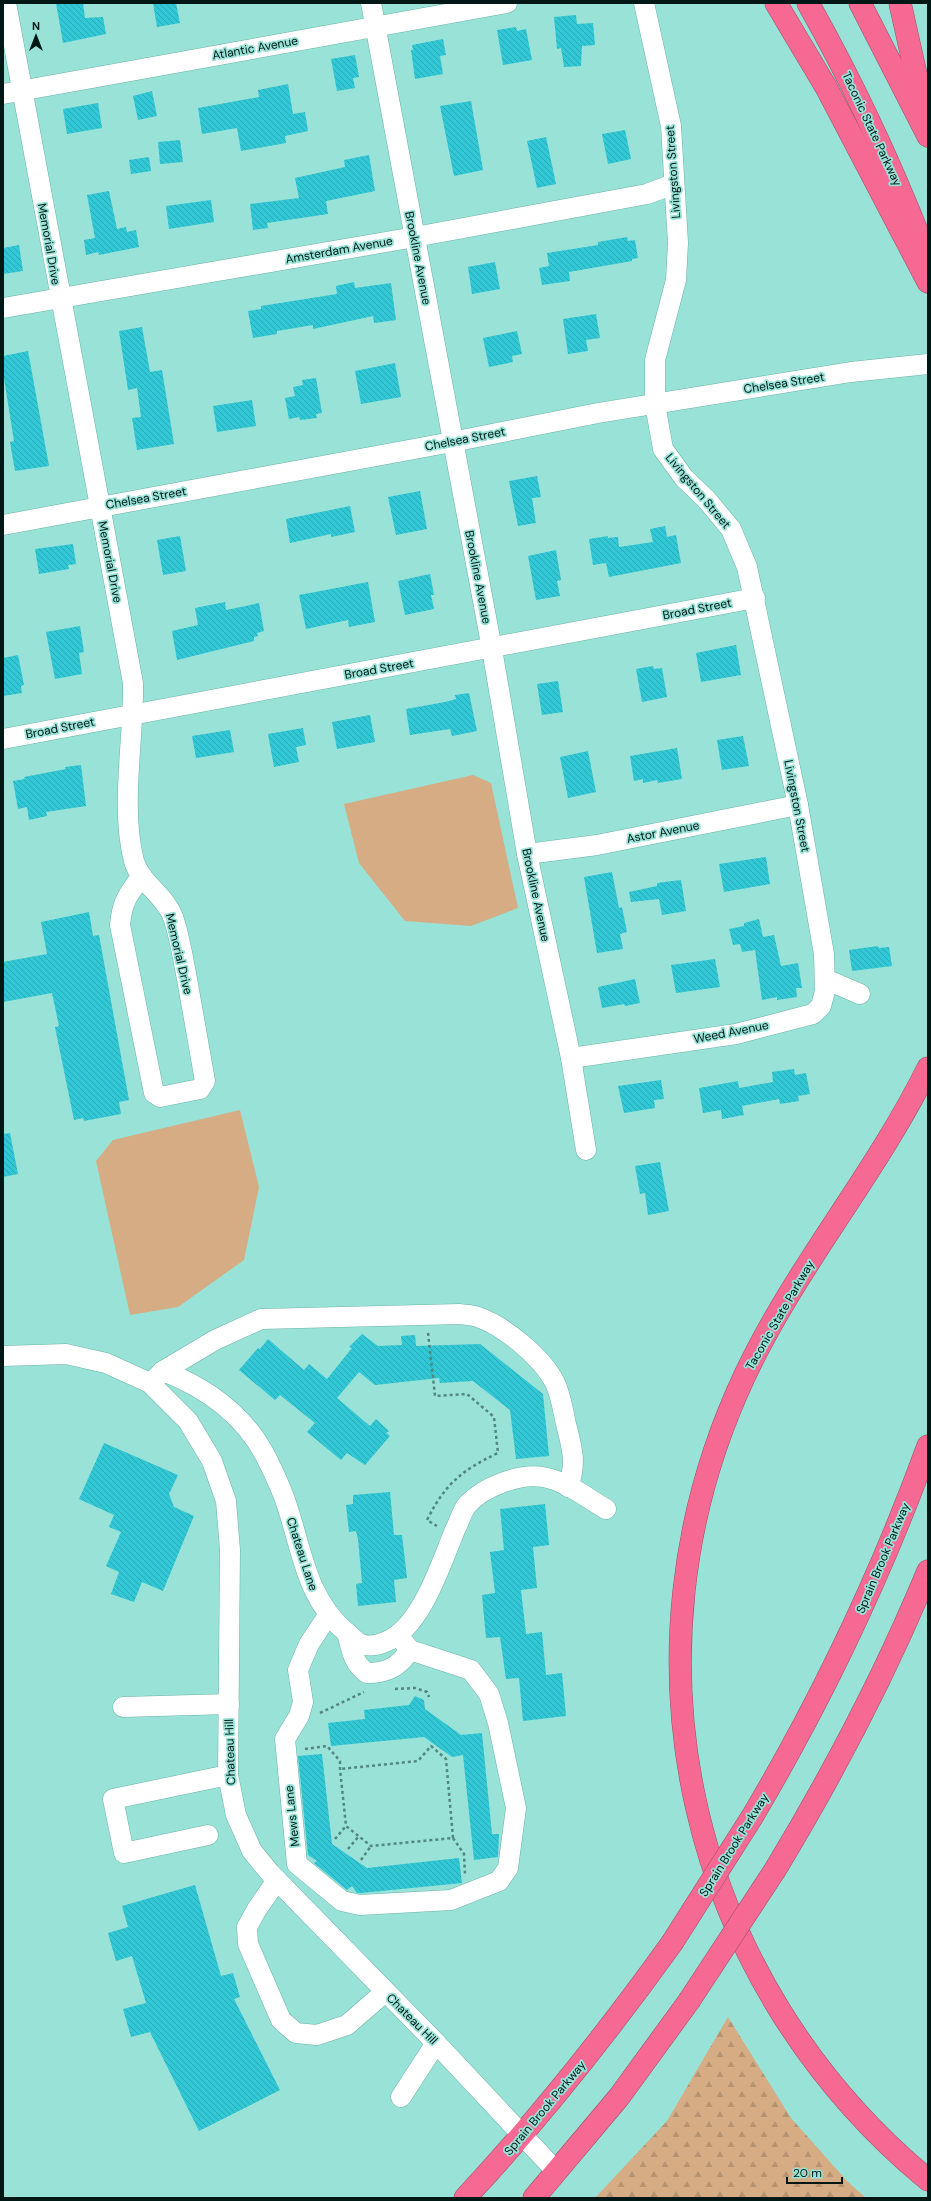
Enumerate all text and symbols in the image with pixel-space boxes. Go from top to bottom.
north arrow [16,16,56,56]
text: N [32,19,40,33]
street label: Atlantic Avenue [211,33,299,63]
street label: Taconic State Parkway [838,69,906,189]
street label: Livingston Street [662,125,684,219]
street label: Memorial Drive [34,202,64,286]
street label: Brookline Avenue [401,210,435,306]
street label: Amsterdam Avenue [284,233,394,267]
street label: Chelsea Street [742,369,826,397]
street label: Chelsea Street [423,423,507,455]
street label: Livingston Street [662,450,734,532]
street label: Chelsea Street [104,483,188,513]
street label: Memorial Drive [94,520,126,604]
street label: Brookline Avenue [461,529,495,625]
street label: Broad Street [661,594,733,624]
street label: Broad Street [343,655,415,683]
street label: Broad Street [24,713,96,743]
street label: Livingston Street [780,759,814,854]
street label: Astor Avenue [625,817,701,847]
street label: Brookline Avenue [518,847,554,943]
street label: Memorial Drive [162,912,196,996]
street label: Weed Avenue [692,1017,770,1047]
street label: Taconic State Parkway [742,1257,818,1373]
street label: Sprain Brook Parkway [852,1500,914,1616]
street label: Chateau Lane [283,1515,321,1593]
street label: Chateau Hill [221,1719,239,1785]
street label: Mews Lane [281,1784,303,1847]
street label: Sprain Brook Parkway [696,1790,772,1900]
street label: Chateau Hill [383,1990,441,2048]
street label: Sprain Brook Parkway [501,2057,590,2159]
scale bar [787,2159,842,2185]
text: 20 m [793,2165,822,2181]

